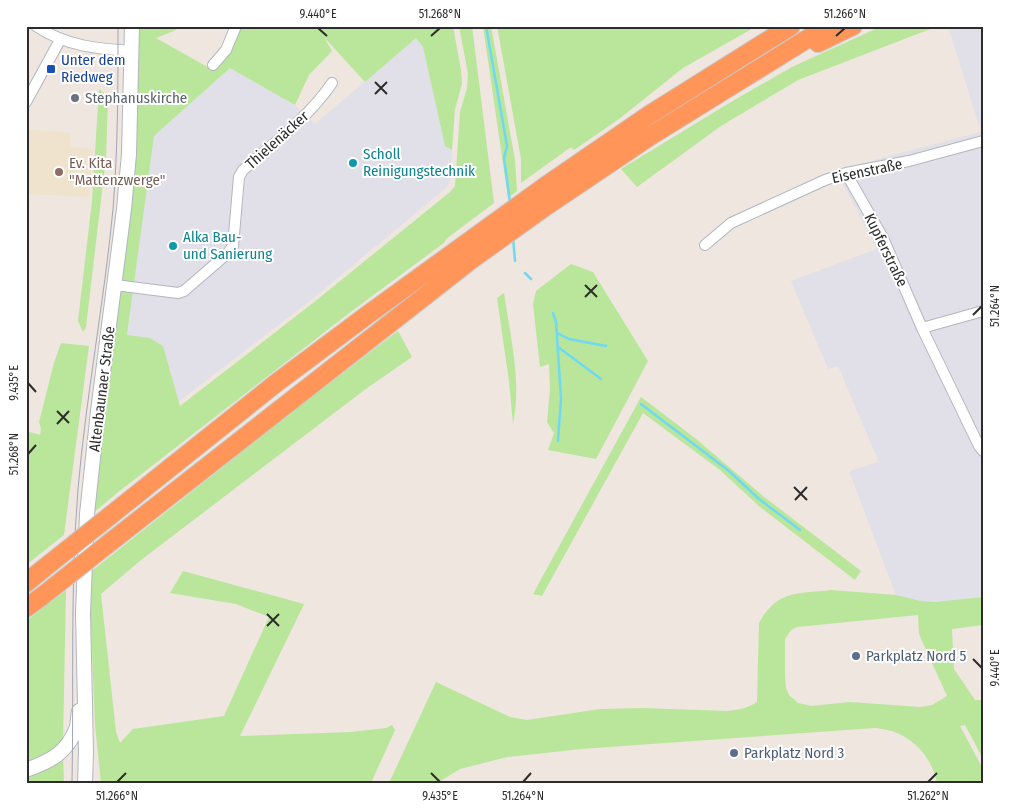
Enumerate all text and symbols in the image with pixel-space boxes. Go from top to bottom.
text: 9.440°E [299,7,337,21]
text: 51.268°N [419,7,461,21]
text: 51.266°N [824,7,866,21]
place label: Unter dem Riedweg [61,51,126,86]
marker: Unter dem Riedweg [45,63,57,75]
place label: Stephanuskirche [85,89,187,107]
marker: Stephanuskirche [69,92,81,104]
street label: Thielenäcker [242,107,313,173]
place label: Scholl Reinigungstechnik [363,145,475,180]
place label: Ev. Kita "Mattenzwerge" [69,154,166,189]
street label: Eisenstraße [830,155,904,187]
marker: Scholl Reinigungstechnik [347,157,359,169]
marker: Ev. Kita "Mattenzwerge" [53,166,65,178]
street label: Kupferstraße [861,210,911,290]
place label: Alka Bau- und Sanierung [183,228,272,263]
marker: Alka Bau- und Sanierung [167,240,179,252]
text: 51.264°N [988,285,1002,327]
street label: Altenbaunaer Straße [85,325,119,453]
text: 9.435°E [7,365,21,401]
text: 51.268°N [7,433,21,475]
place label: Parkplatz Nord 5 [866,647,967,665]
text: 9.440°E [988,649,1002,687]
marker: Parkplatz Nord 5 [850,650,862,662]
place label: Parkplatz Nord 3 [744,744,845,762]
marker: Parkplatz Nord 3 [728,747,740,759]
text: 51.266°N [96,789,138,803]
text: 9.435°E [422,789,458,803]
text: 51.264°N [502,789,544,803]
text: 51.262°N [907,789,949,803]

